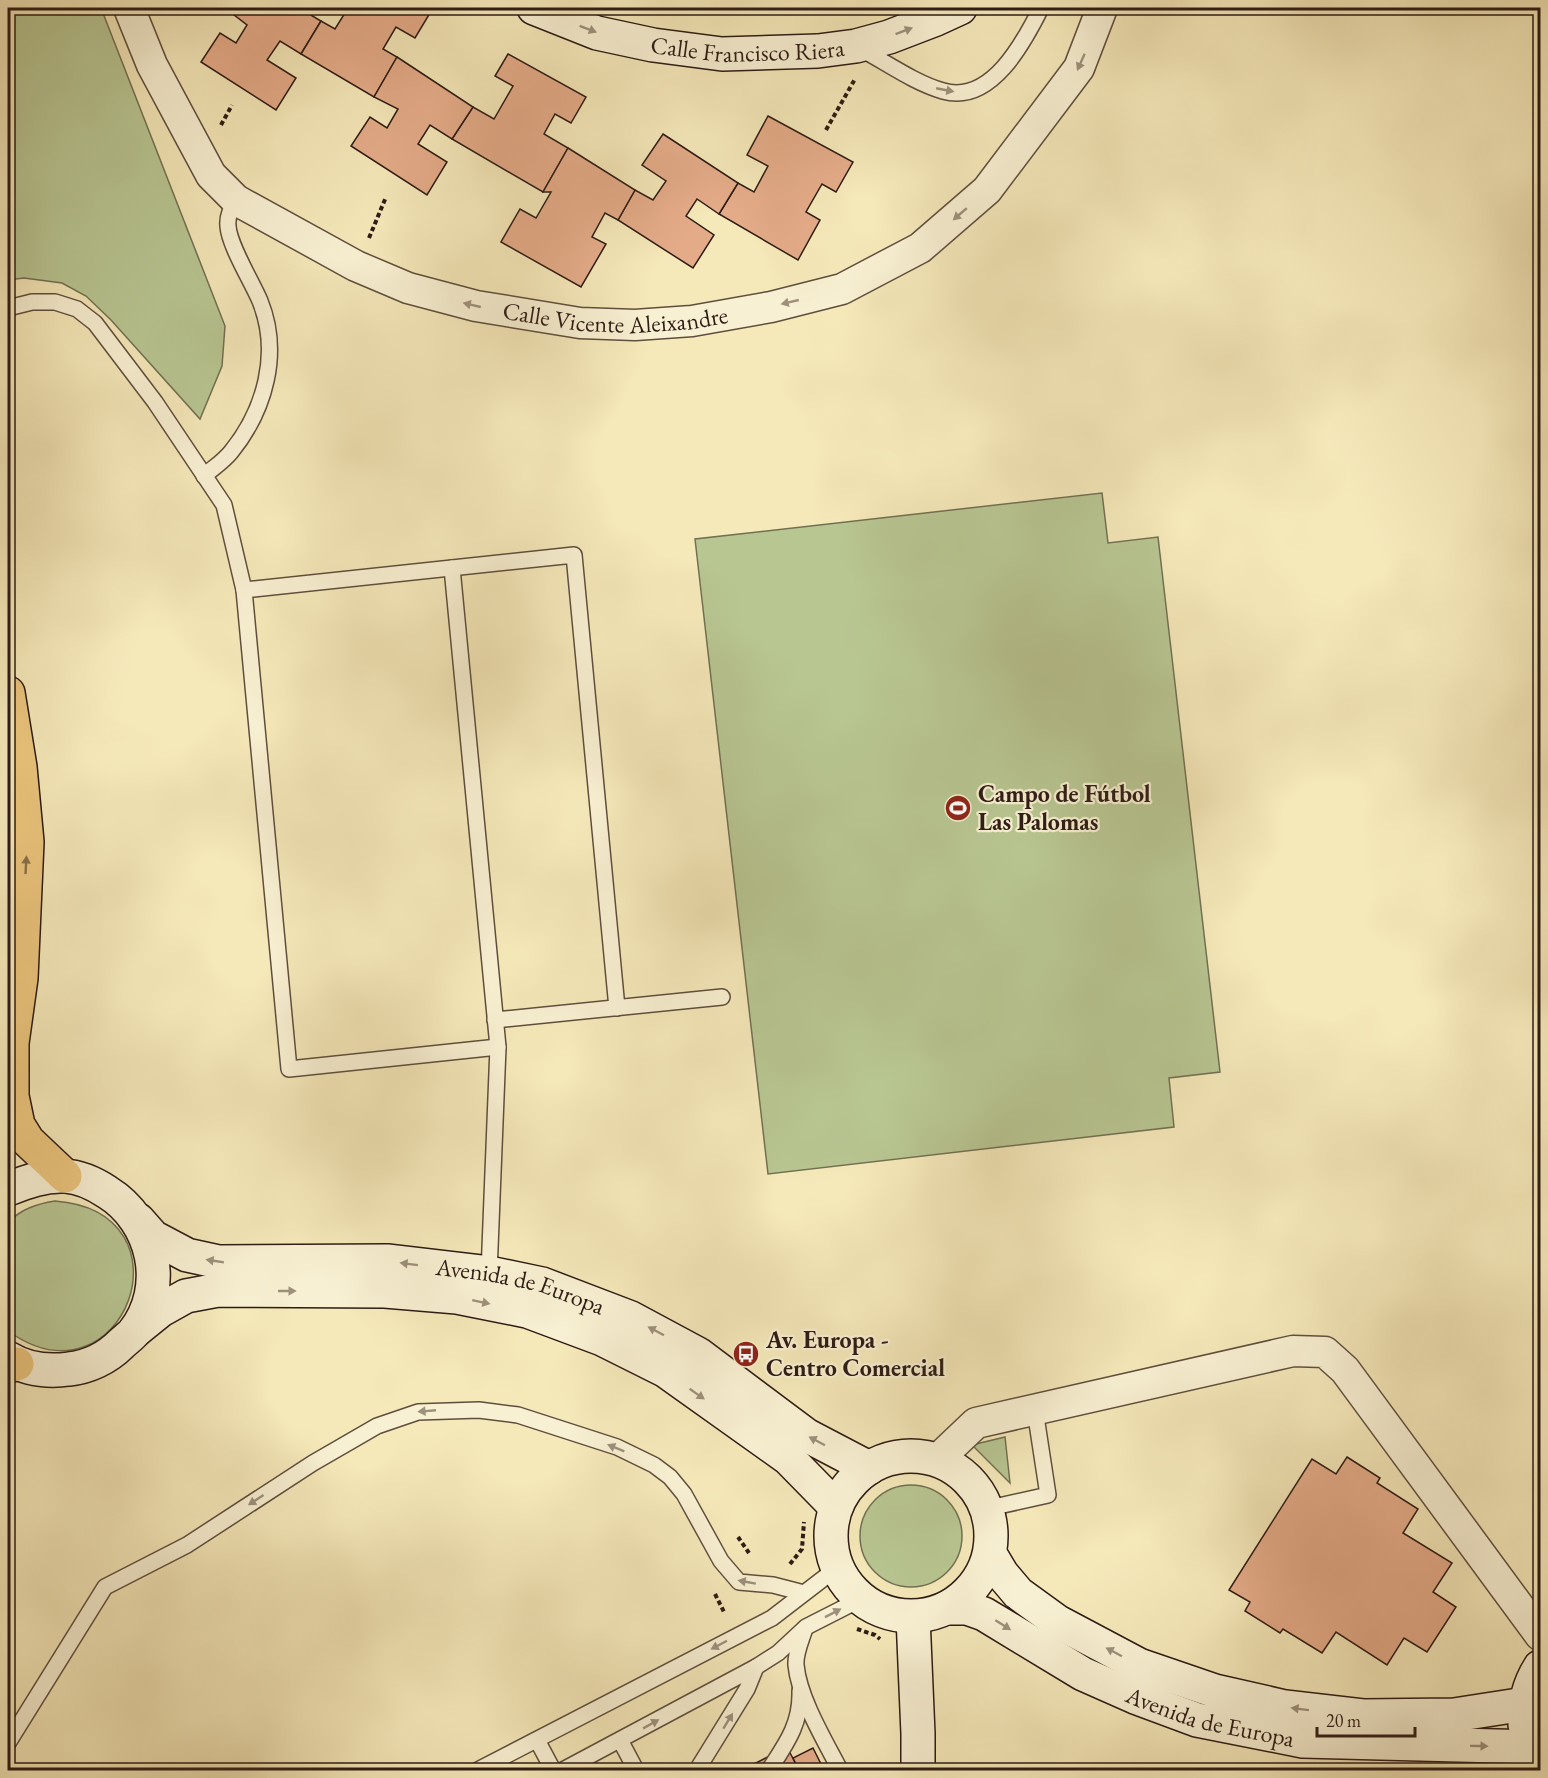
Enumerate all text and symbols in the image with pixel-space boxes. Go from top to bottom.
one-way arrow [579,25,597,34]
one-way arrow [895,26,913,35]
street label: Calle Francisco Riera [649,29,847,69]
one-way arrow [1076,53,1085,70]
one-way arrow [936,86,955,95]
one-way arrow [953,207,968,220]
street label: Calle Vicente Aleixandre [501,295,730,340]
one-way arrow [780,298,799,308]
one-way arrow [463,299,481,309]
place label: Campo de Fútbol Las Palomas [978,778,1151,837]
sports icon: Campo de Fútbol Las Palomas [943,793,973,823]
one-way arrow [22,856,31,875]
street label: Avenida de Europa [433,1251,610,1322]
one-way arrow [205,1256,224,1265]
one-way arrow [400,1259,419,1269]
one-way arrow [277,1286,296,1296]
one-way arrow [472,1298,491,1307]
place label: Av. Europa - Centro Comercial [765,1324,945,1383]
one-way arrow [647,1326,664,1336]
bus stop icon: Av. Europa - Centro Comercial [731,1339,761,1369]
one-way arrow [690,1387,705,1399]
one-way arrow [418,1406,437,1416]
one-way arrow [808,1436,826,1446]
one-way arrow [607,1443,625,1453]
one-way arrow [247,1495,264,1506]
one-way arrow [737,1577,756,1586]
one-way arrow [825,1608,842,1618]
one-way arrow [994,1619,1011,1630]
one-way arrow [710,1640,727,1650]
one-way arrow [1106,1647,1123,1657]
street label: Avenida de Europa [1120,1679,1298,1754]
scale bar [1317,1700,1414,1738]
one-way arrow [1290,1704,1309,1714]
text: 20 m [1326,1709,1361,1732]
one-way arrow [722,1713,733,1729]
one-way arrow [643,1719,660,1729]
one-way arrow [1470,1741,1489,1751]

